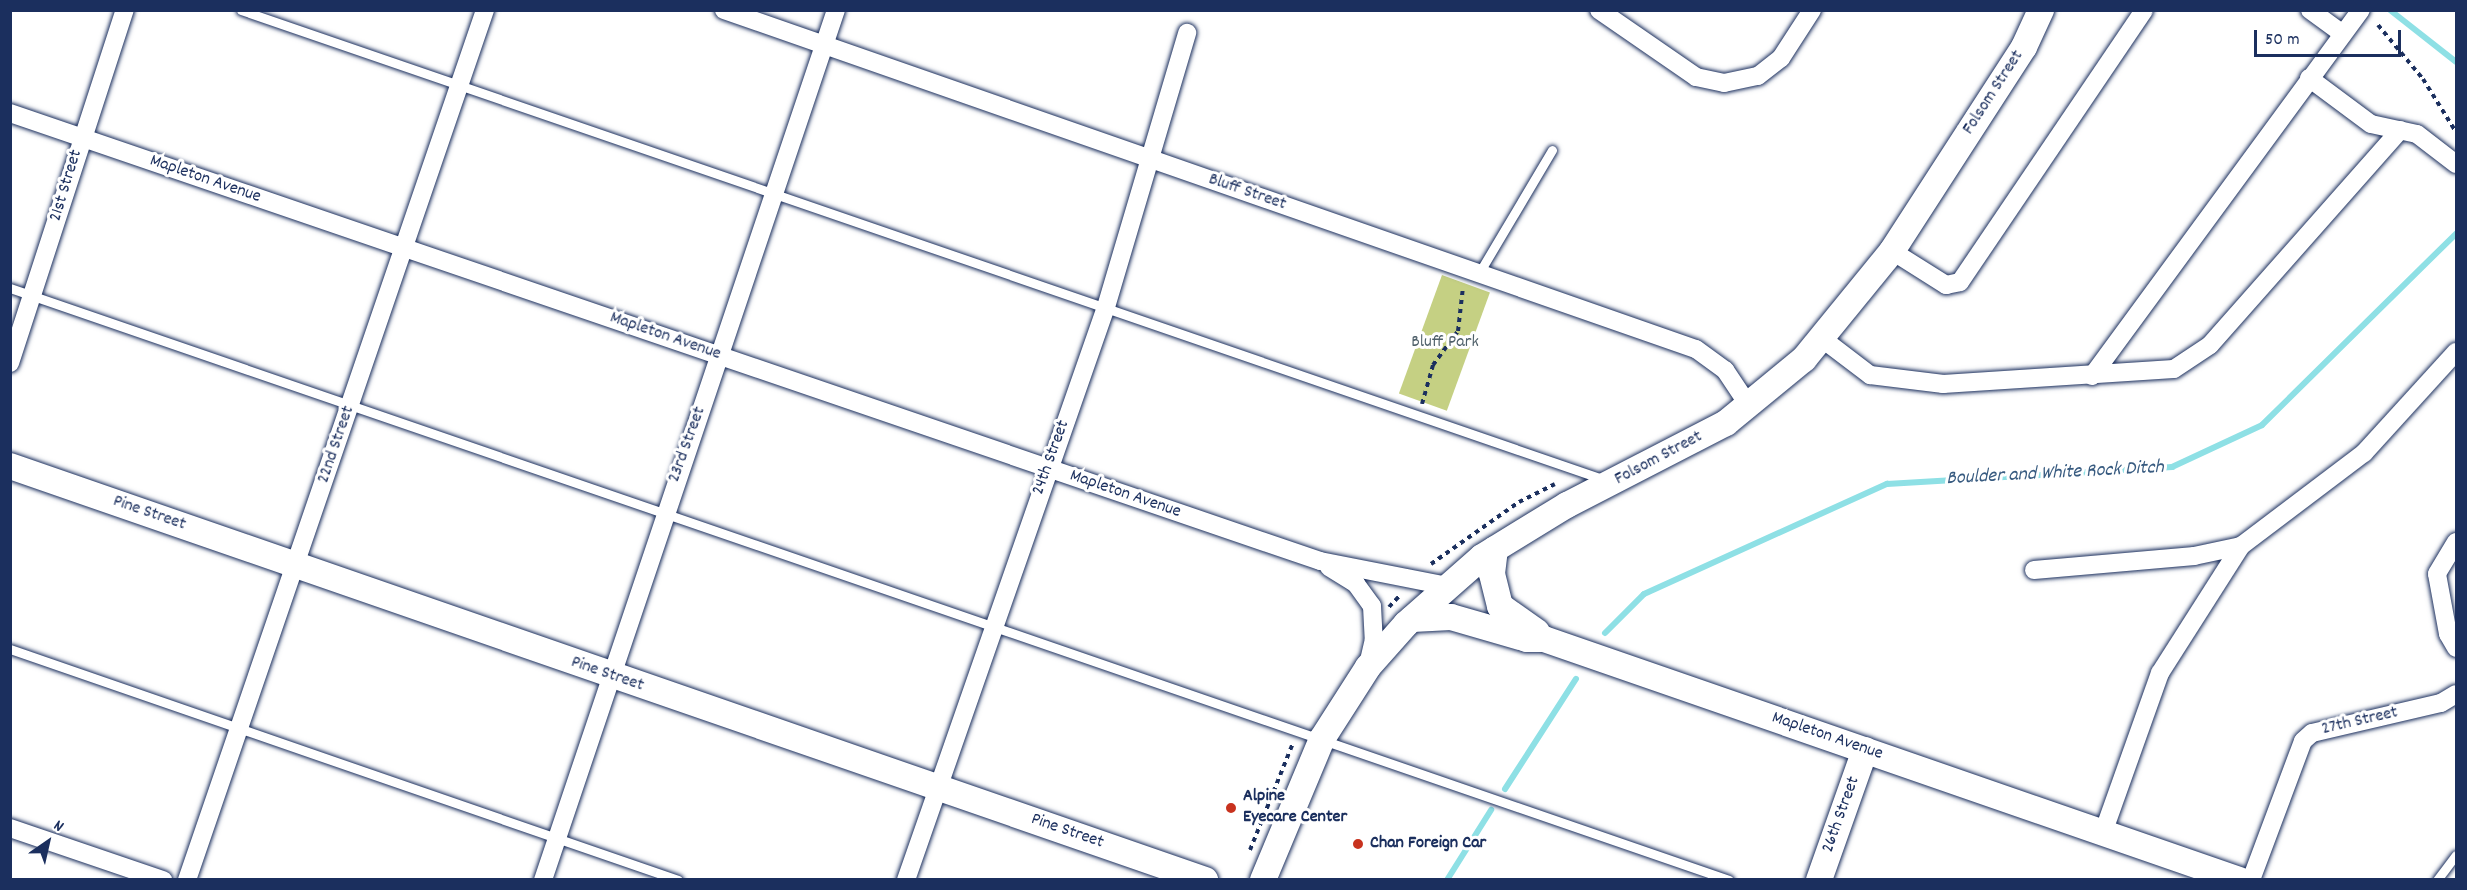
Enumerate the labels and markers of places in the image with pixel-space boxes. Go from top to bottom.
place label: Alpine Eyecare Center [1243,787,1347,830]
marker: Alpine Eyecare Center [1224,801,1238,815]
place label: Chan Foreign Car [1370,833,1486,855]
marker: Chan Foreign Car [1351,837,1365,851]

